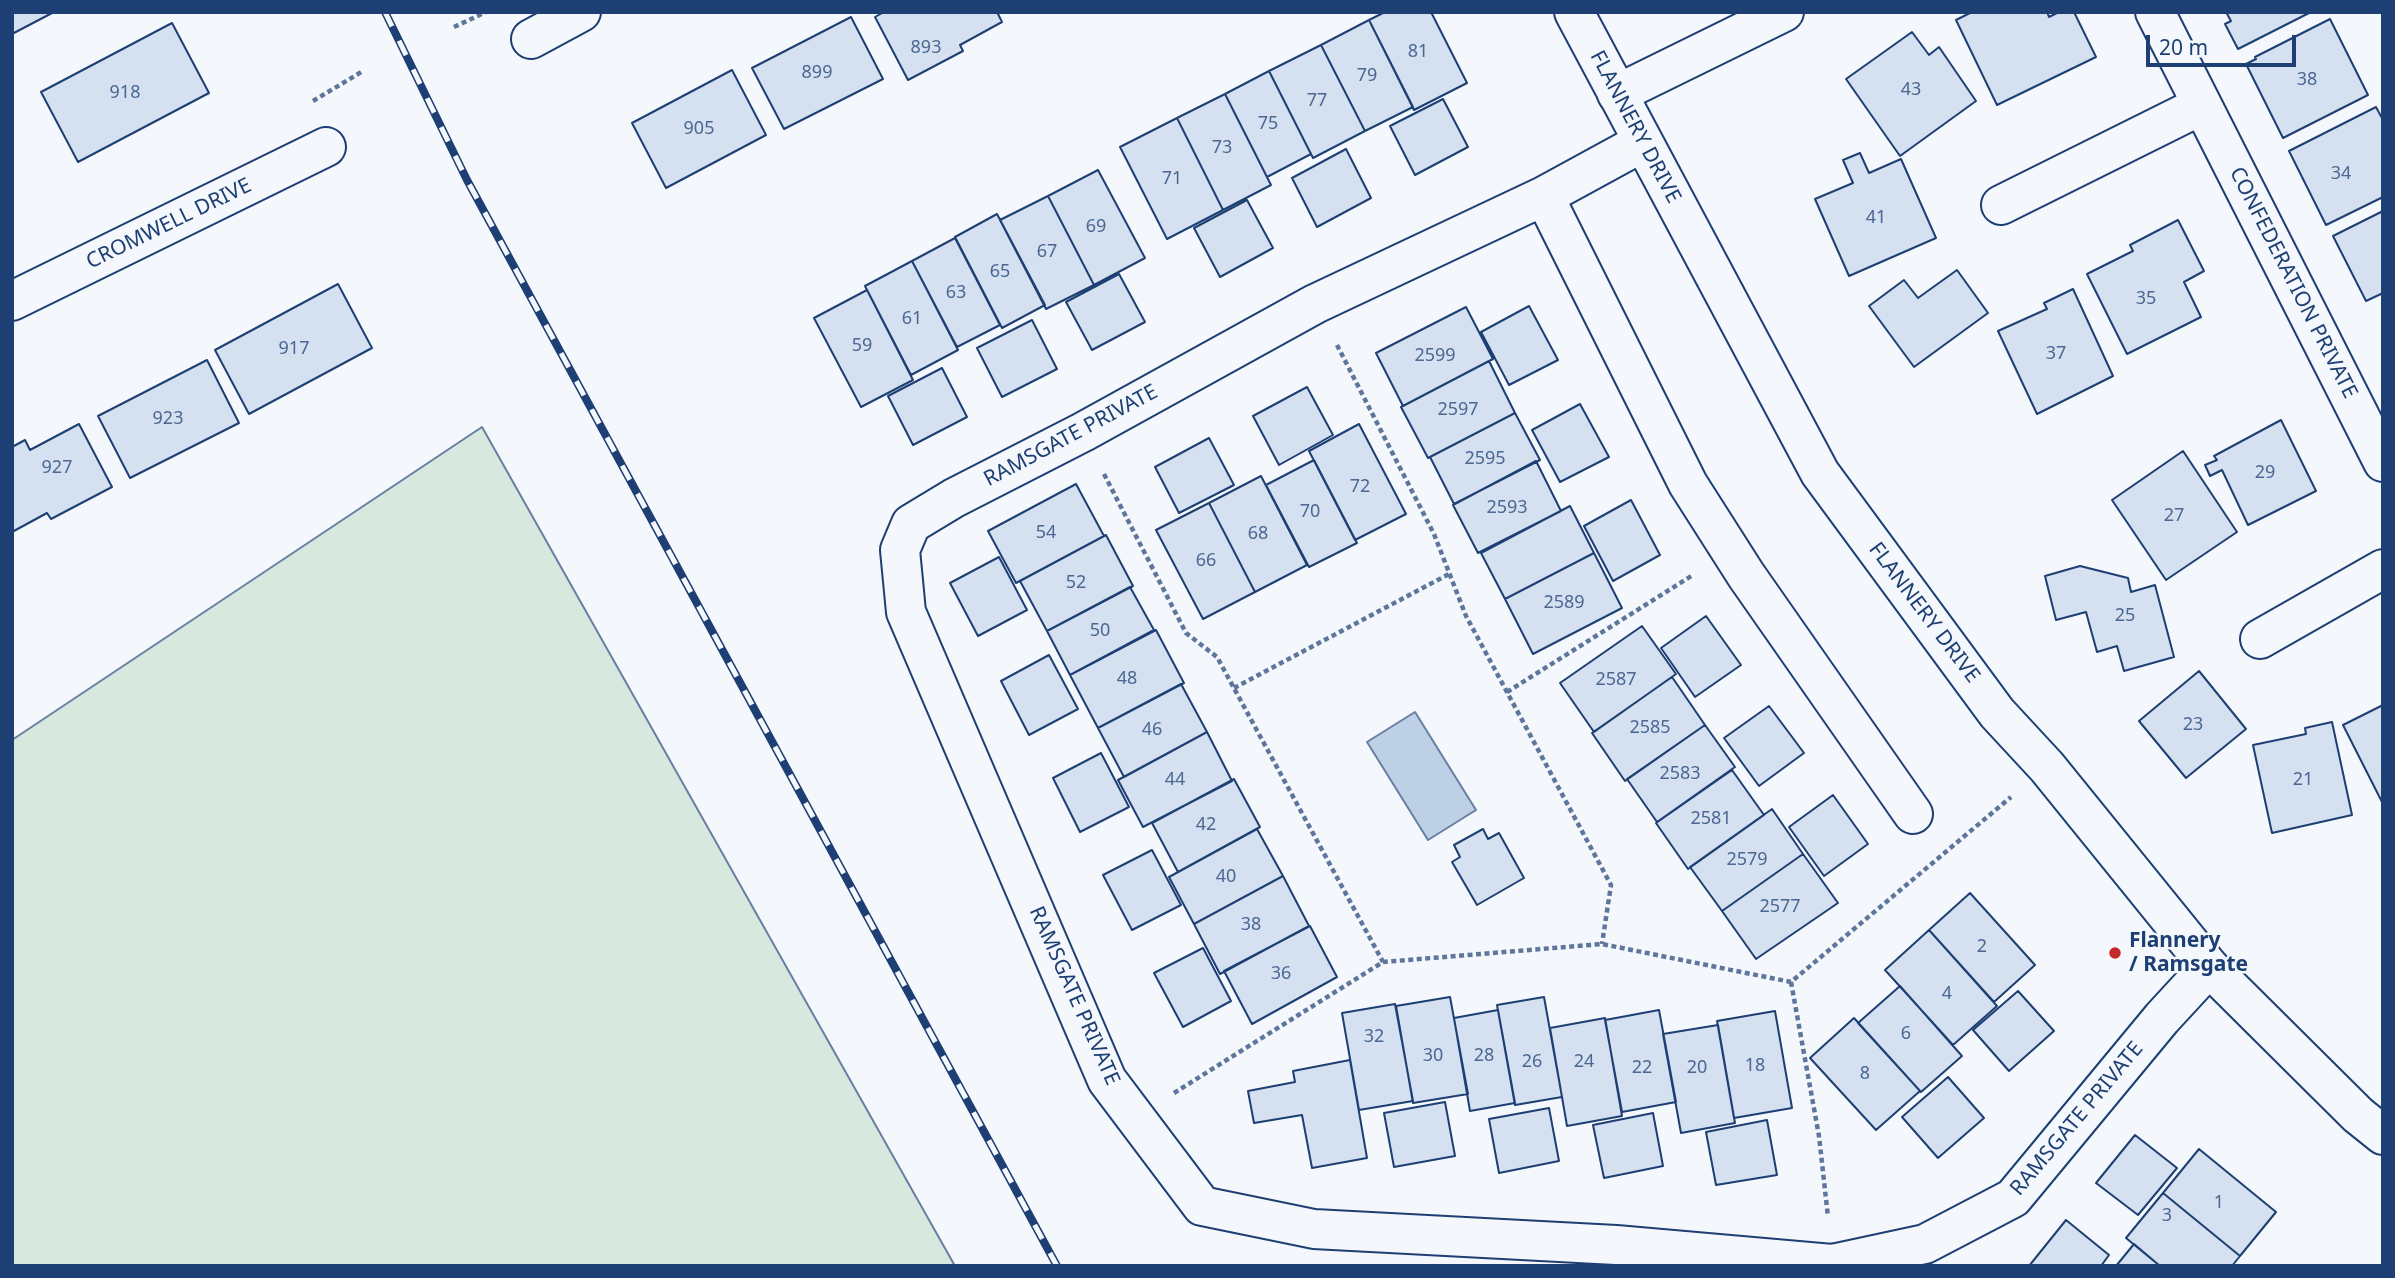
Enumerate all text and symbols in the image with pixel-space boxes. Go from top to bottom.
scale bar [2150,21,2300,65]
text: 20 m [2159,33,2208,61]
house number: 893 [911,37,941,59]
house number: 81 [1408,41,1428,63]
street label: FLANNERY DRIVE [1584,46,1686,208]
house number: 899 [802,62,832,84]
house number: 79 [1357,65,1377,87]
house number: 38 [2297,69,2317,91]
house number: 43 [1901,79,1921,101]
house number: 918 [110,82,140,104]
house number: 77 [1307,90,1327,112]
house number: 75 [1258,113,1278,135]
house number: 905 [684,118,714,140]
house number: 73 [1212,137,1232,159]
street label: CONFEDERATION PRIVATE [2224,163,2362,403]
house number: 34 [2331,163,2351,185]
house number: 71 [1162,168,1182,190]
street label: CROMWELL DRIVE [82,173,256,275]
house number: 41 [1866,207,1886,229]
house number: 69 [1086,216,1106,238]
house number: 67 [1037,241,1057,263]
house number: 65 [990,261,1010,283]
house number: 63 [946,282,966,304]
house number: 35 [2136,288,2156,310]
house number: 61 [902,308,922,330]
house number: 59 [852,335,872,357]
house number: 917 [279,338,309,360]
house number: 37 [2046,343,2066,365]
house number: 2599 [1414,345,1456,367]
street label: RAMSGATE PRIVATE [980,380,1162,492]
house number: 2597 [1437,399,1479,421]
house number: 923 [153,408,183,430]
house number: 2595 [1464,448,1506,470]
house number: 927 [42,457,72,479]
house number: 29 [2255,462,2275,484]
house number: 72 [1350,476,1370,498]
house number: 2593 [1486,497,1528,519]
house number: 70 [1300,501,1320,523]
house number: 27 [2164,505,2184,527]
house number: 54 [1036,522,1056,544]
house number: 68 [1248,523,1268,545]
street label: FLANNERY DRIVE [1863,538,1985,688]
house number: 66 [1196,550,1216,572]
house number: 52 [1066,572,1086,594]
house number: 2589 [1543,592,1585,614]
house number: 25 [2115,605,2135,627]
house number: 50 [1090,620,1110,642]
house number: 48 [1117,668,1137,690]
house number: 2587 [1595,669,1637,691]
house number: 23 [2183,714,2203,736]
house number: 2585 [1629,717,1671,739]
house number: 46 [1142,719,1162,741]
house number: 2583 [1659,763,1701,785]
house number: 44 [1165,769,1185,791]
house number: 21 [2293,769,2313,791]
house number: 2581 [1690,808,1732,830]
house number: 42 [1196,814,1216,836]
house number: 2579 [1726,849,1768,871]
house number: 40 [1216,866,1236,888]
house number: 2577 [1759,896,1801,918]
street label: RAMSGATE PRIVATE [1023,903,1125,1089]
house number: 38 [1241,914,1261,936]
place label: Flannery / Ramsgate [2129,928,2248,978]
house number: 2 [1977,936,1987,958]
marker: Flannery / Ramsgate [2107,945,2123,961]
house number: 36 [1271,963,1291,985]
house number: 4 [1942,983,1952,1005]
house number: 6 [1901,1023,1911,1045]
house number: 32 [1364,1026,1384,1048]
street label: RAMSGATE PRIVATE [2005,1037,2149,1201]
house number: 30 [1423,1045,1443,1067]
house number: 28 [1474,1045,1494,1067]
house number: 26 [1522,1051,1542,1073]
house number: 24 [1574,1051,1594,1073]
house number: 18 [1745,1055,1765,1077]
house number: 22 [1632,1057,1652,1079]
house number: 20 [1687,1057,1707,1079]
house number: 8 [1860,1063,1870,1085]
house number: 1 [2214,1192,2224,1214]
house number: 3 [2162,1205,2172,1227]

